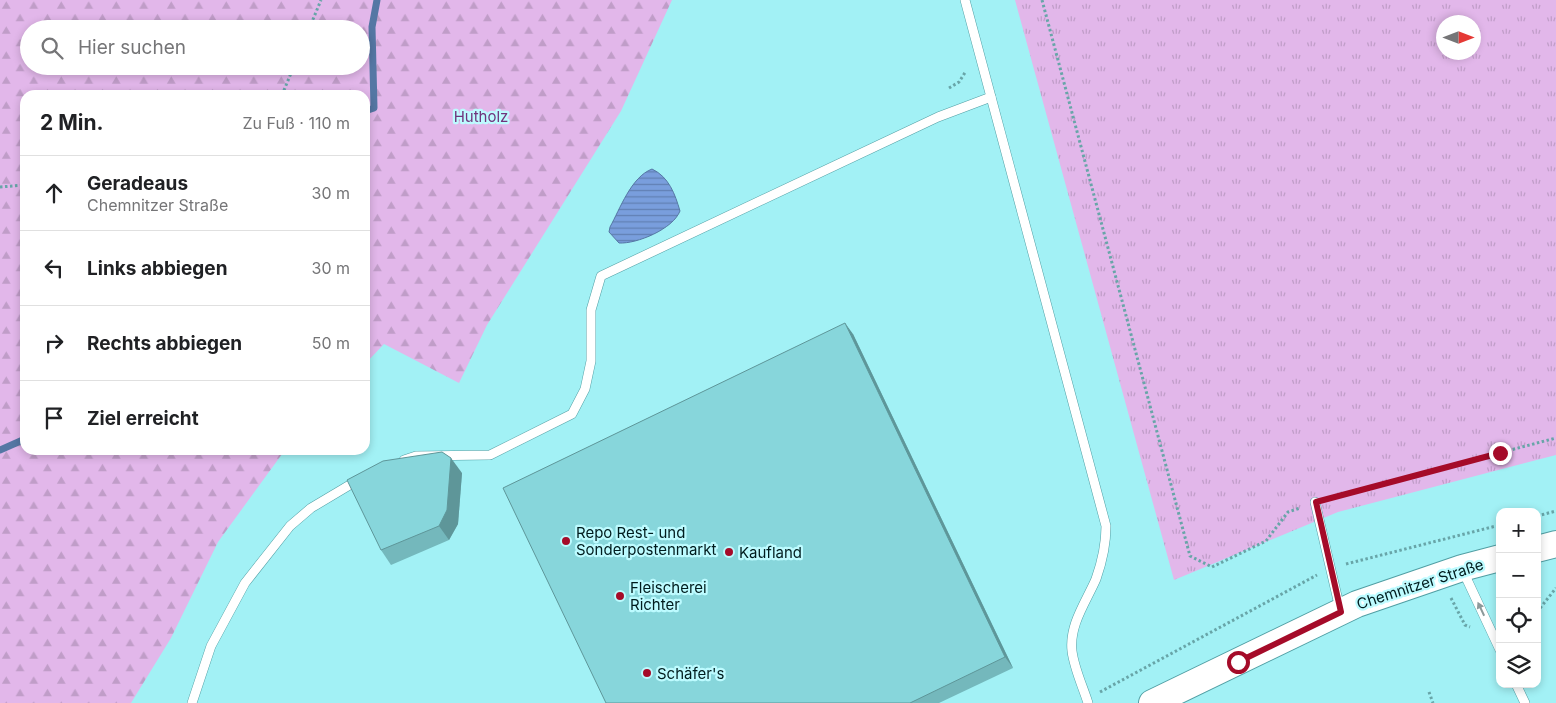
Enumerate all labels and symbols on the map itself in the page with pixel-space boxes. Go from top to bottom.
north arrow [1436,15,1481,60]
park label: Hutholz [454,107,508,126]
route end [1489,442,1512,465]
place label: Repo Rest- und Sonderpostenmarkt [576,523,716,559]
marker: Repo Rest- und Sonderpostenmarkt [560,535,572,547]
place label: Kaufland [739,543,802,562]
marker: Kaufland [723,546,735,558]
street label: Chemnitzer Straße [1354,555,1486,613]
place label: Fleischerei Richter [630,578,707,614]
marker: Fleischerei Richter [614,590,626,602]
one-way arrow [1476,602,1484,616]
route start [1227,651,1250,674]
place label: Schäfer's [657,664,724,683]
marker: Schäfer's [641,667,653,679]

